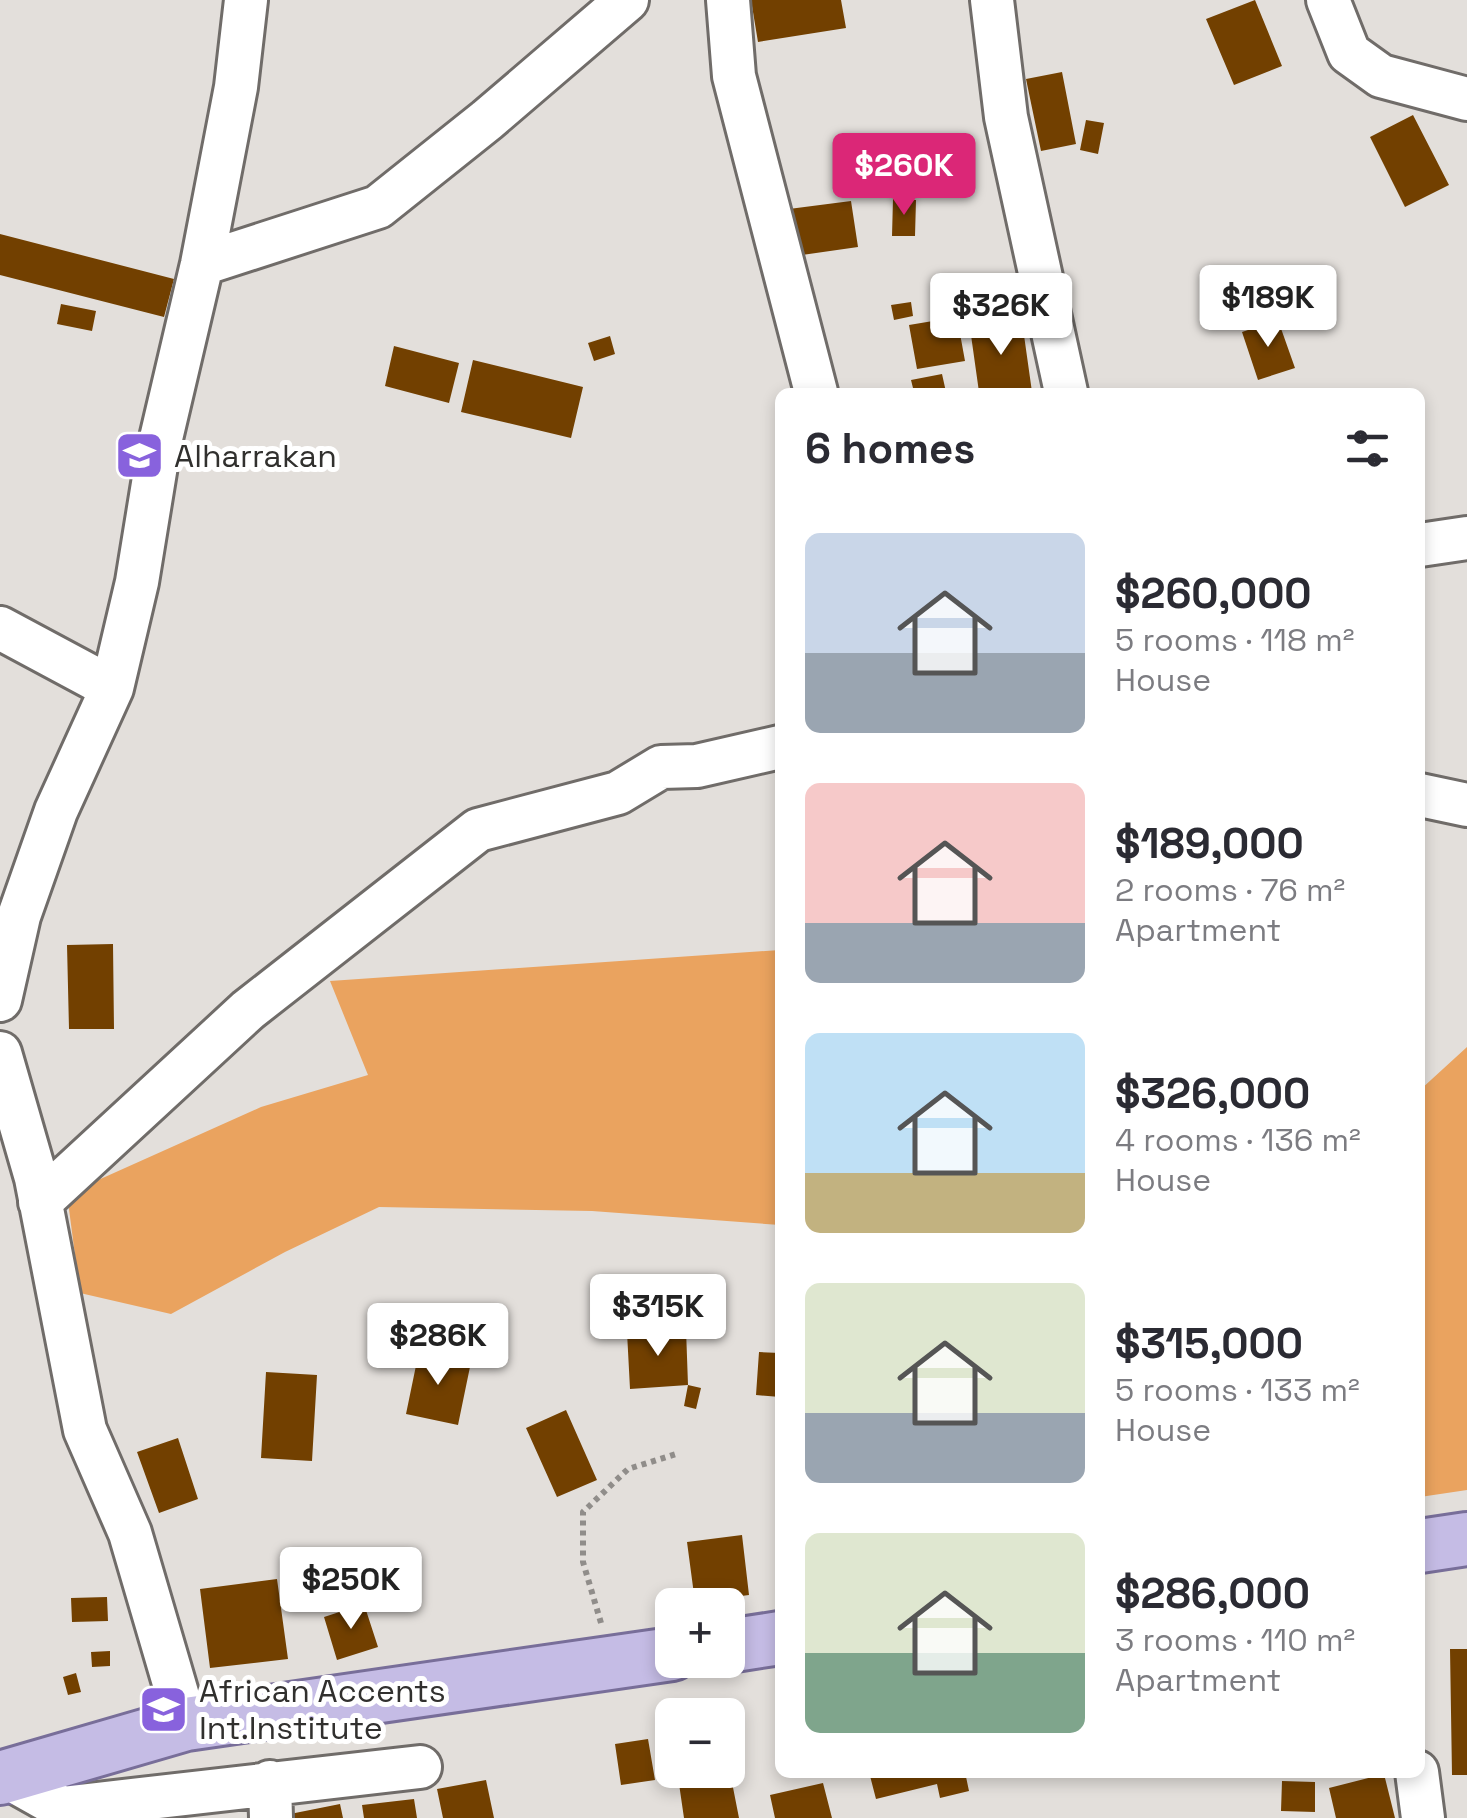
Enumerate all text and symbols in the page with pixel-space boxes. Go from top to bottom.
pin: $260K [834,133,974,218]
text: $260K [855,145,953,185]
pin: $189K [1198,265,1338,350]
pin: $326K [931,273,1071,358]
text: $189K [1222,277,1314,317]
text: $326K [952,285,1050,325]
icon: filters [1340,421,1395,476]
text: 6 homes [805,422,975,475]
school or university icon: Alharrakan [113,430,165,482]
place label: Alharrakan [174,436,337,476]
text: $260,000 [1115,567,1312,620]
icon: home [885,573,1005,693]
text: 5 rooms · 118 m² [1115,620,1354,660]
text: House [1115,660,1211,700]
text: $189,000 [1115,817,1304,870]
icon: home [885,823,1005,943]
text: 2 rooms · 76 m² [1115,870,1345,910]
text: Apartment [1115,910,1281,950]
text: $326,000 [1115,1067,1310,1120]
icon: home [885,1073,1005,1193]
text: 4 rooms · 136 m² [1115,1120,1361,1160]
text: House [1115,1160,1211,1200]
pin: $315K [588,1274,728,1359]
text: $315K [612,1286,704,1326]
pin: $286K [368,1303,508,1388]
text: $286K [389,1315,487,1355]
text: $315,000 [1115,1317,1303,1370]
icon: home [885,1323,1005,1443]
text: 5 rooms · 133 m² [1115,1370,1360,1410]
text: House [1115,1410,1211,1450]
pin: $250K [281,1547,421,1632]
text: $250K [302,1559,400,1599]
text: $286,000 [1115,1567,1310,1620]
icon: home [885,1573,1005,1693]
map controls [655,1588,745,1788]
button: + [655,1588,745,1678]
text: 3 rooms · 110 m² [1115,1620,1355,1660]
text: Apartment [1115,1660,1281,1700]
place label: African Accents Int.Institute [199,1671,446,1748]
school or university icon: African Accents Int.Institute [138,1683,190,1735]
button: − [655,1698,745,1788]

